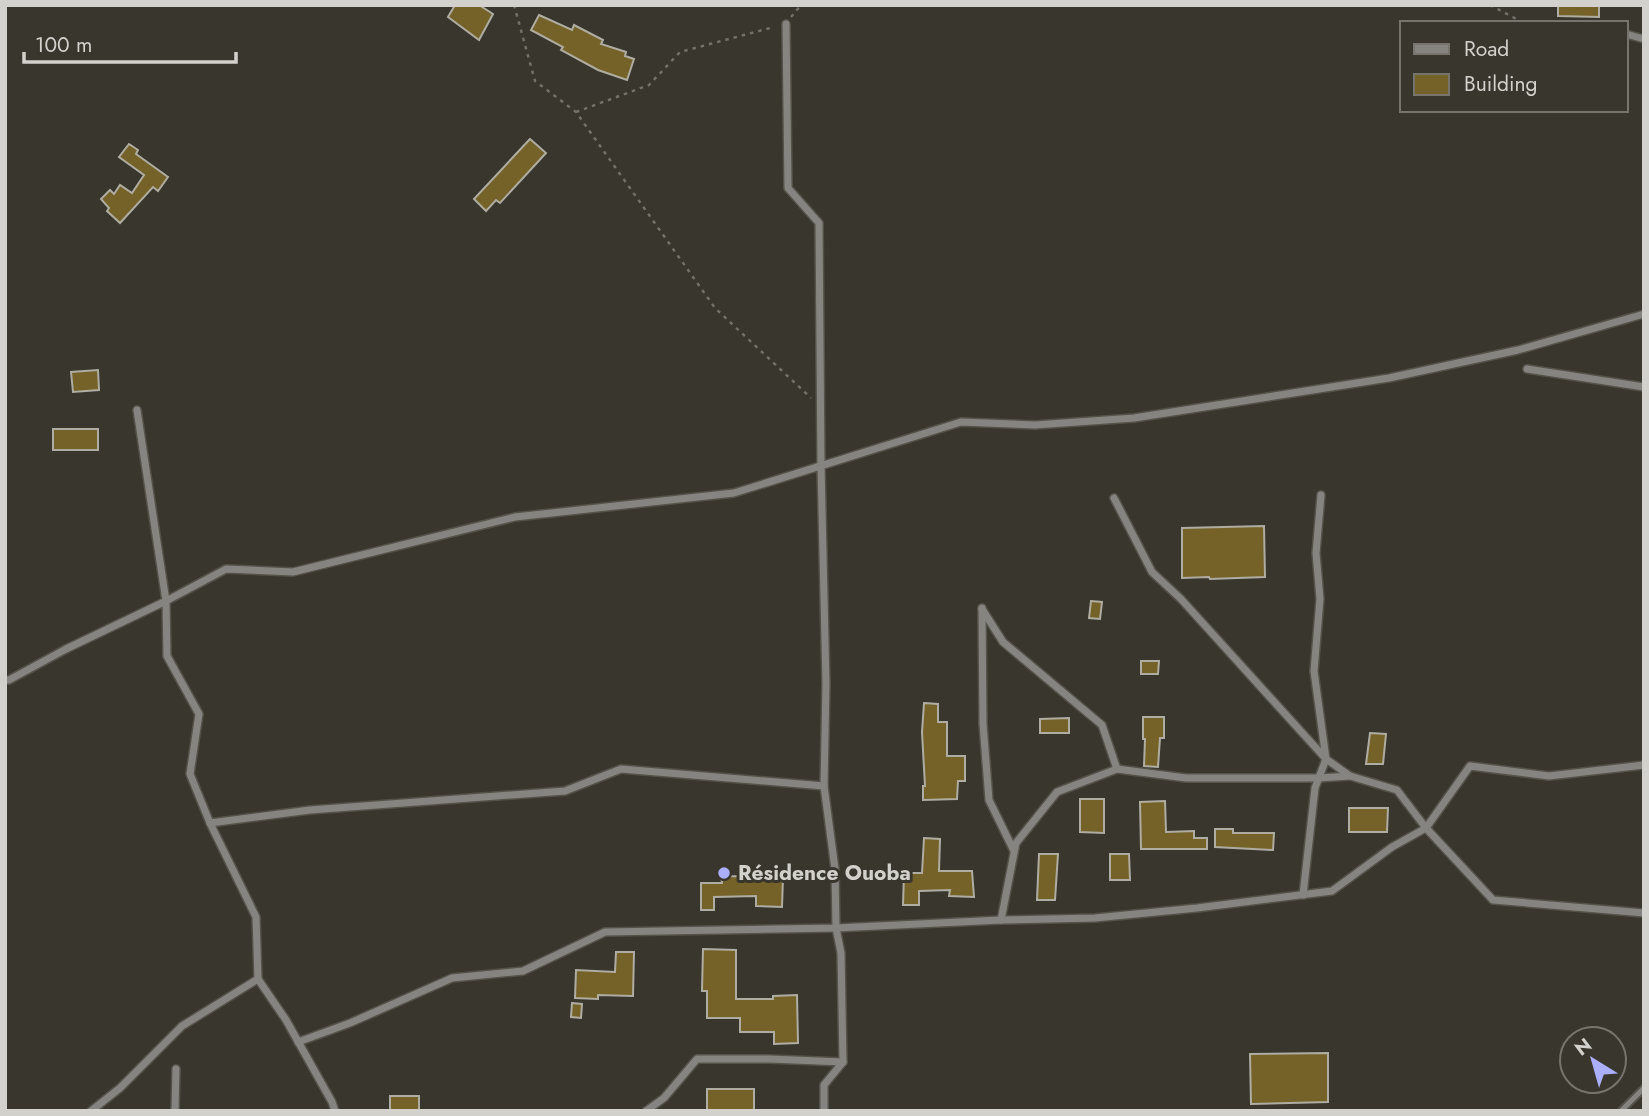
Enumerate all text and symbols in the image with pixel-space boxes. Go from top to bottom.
scale bar [24,21,236,65]
legend [1400,21,1628,112]
text: 100 m [35,30,92,60]
text: Road [1464,34,1509,64]
text: Building [1464,69,1537,99]
place label: Résidence Ouoba [738,858,911,888]
marker: Résidence Ouoba [716,865,732,881]
north arrow [1558,1025,1628,1095]
text: N [1569,1031,1597,1062]

